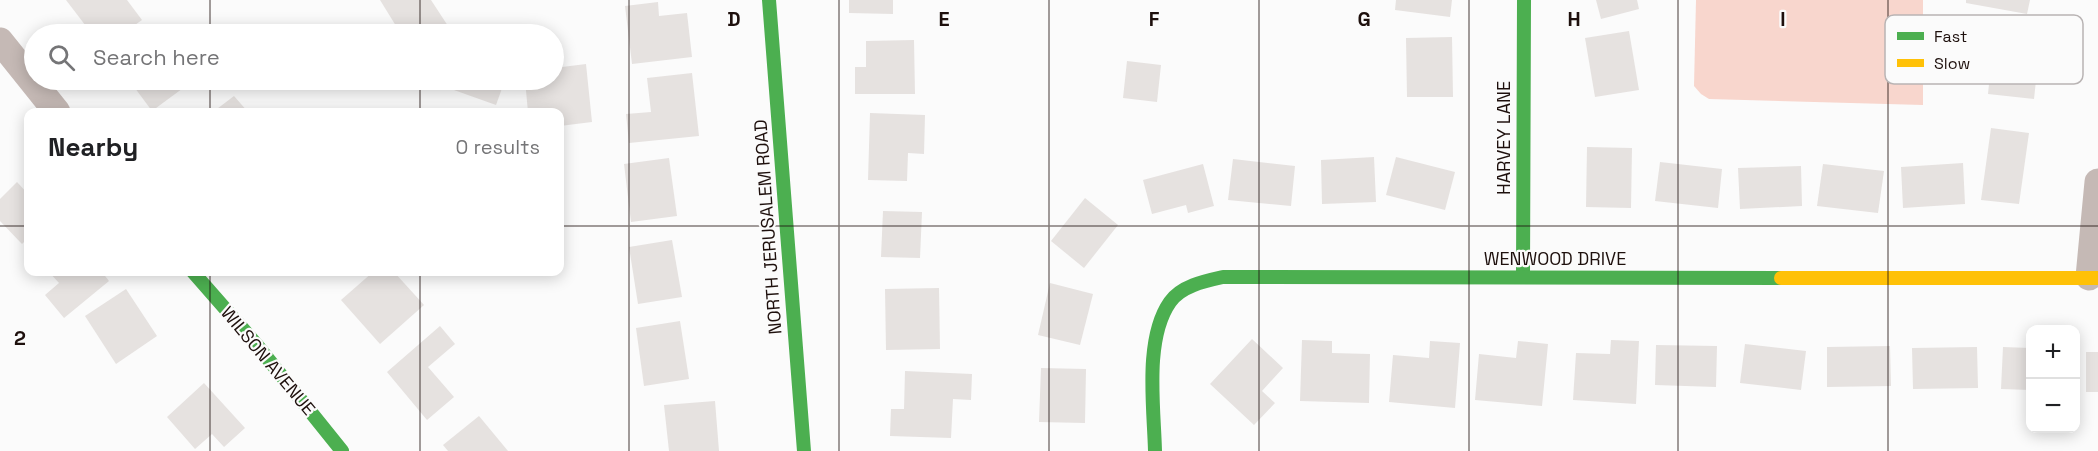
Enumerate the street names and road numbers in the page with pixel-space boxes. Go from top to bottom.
street label: HARVEY LANE [1492,81,1515,195]
street label: NORTH JERUSALEM ROAD [749,119,786,335]
street label: WENWOOD DRIVE [1484,247,1626,270]
street label: WILSON AVENUE [216,302,321,420]

